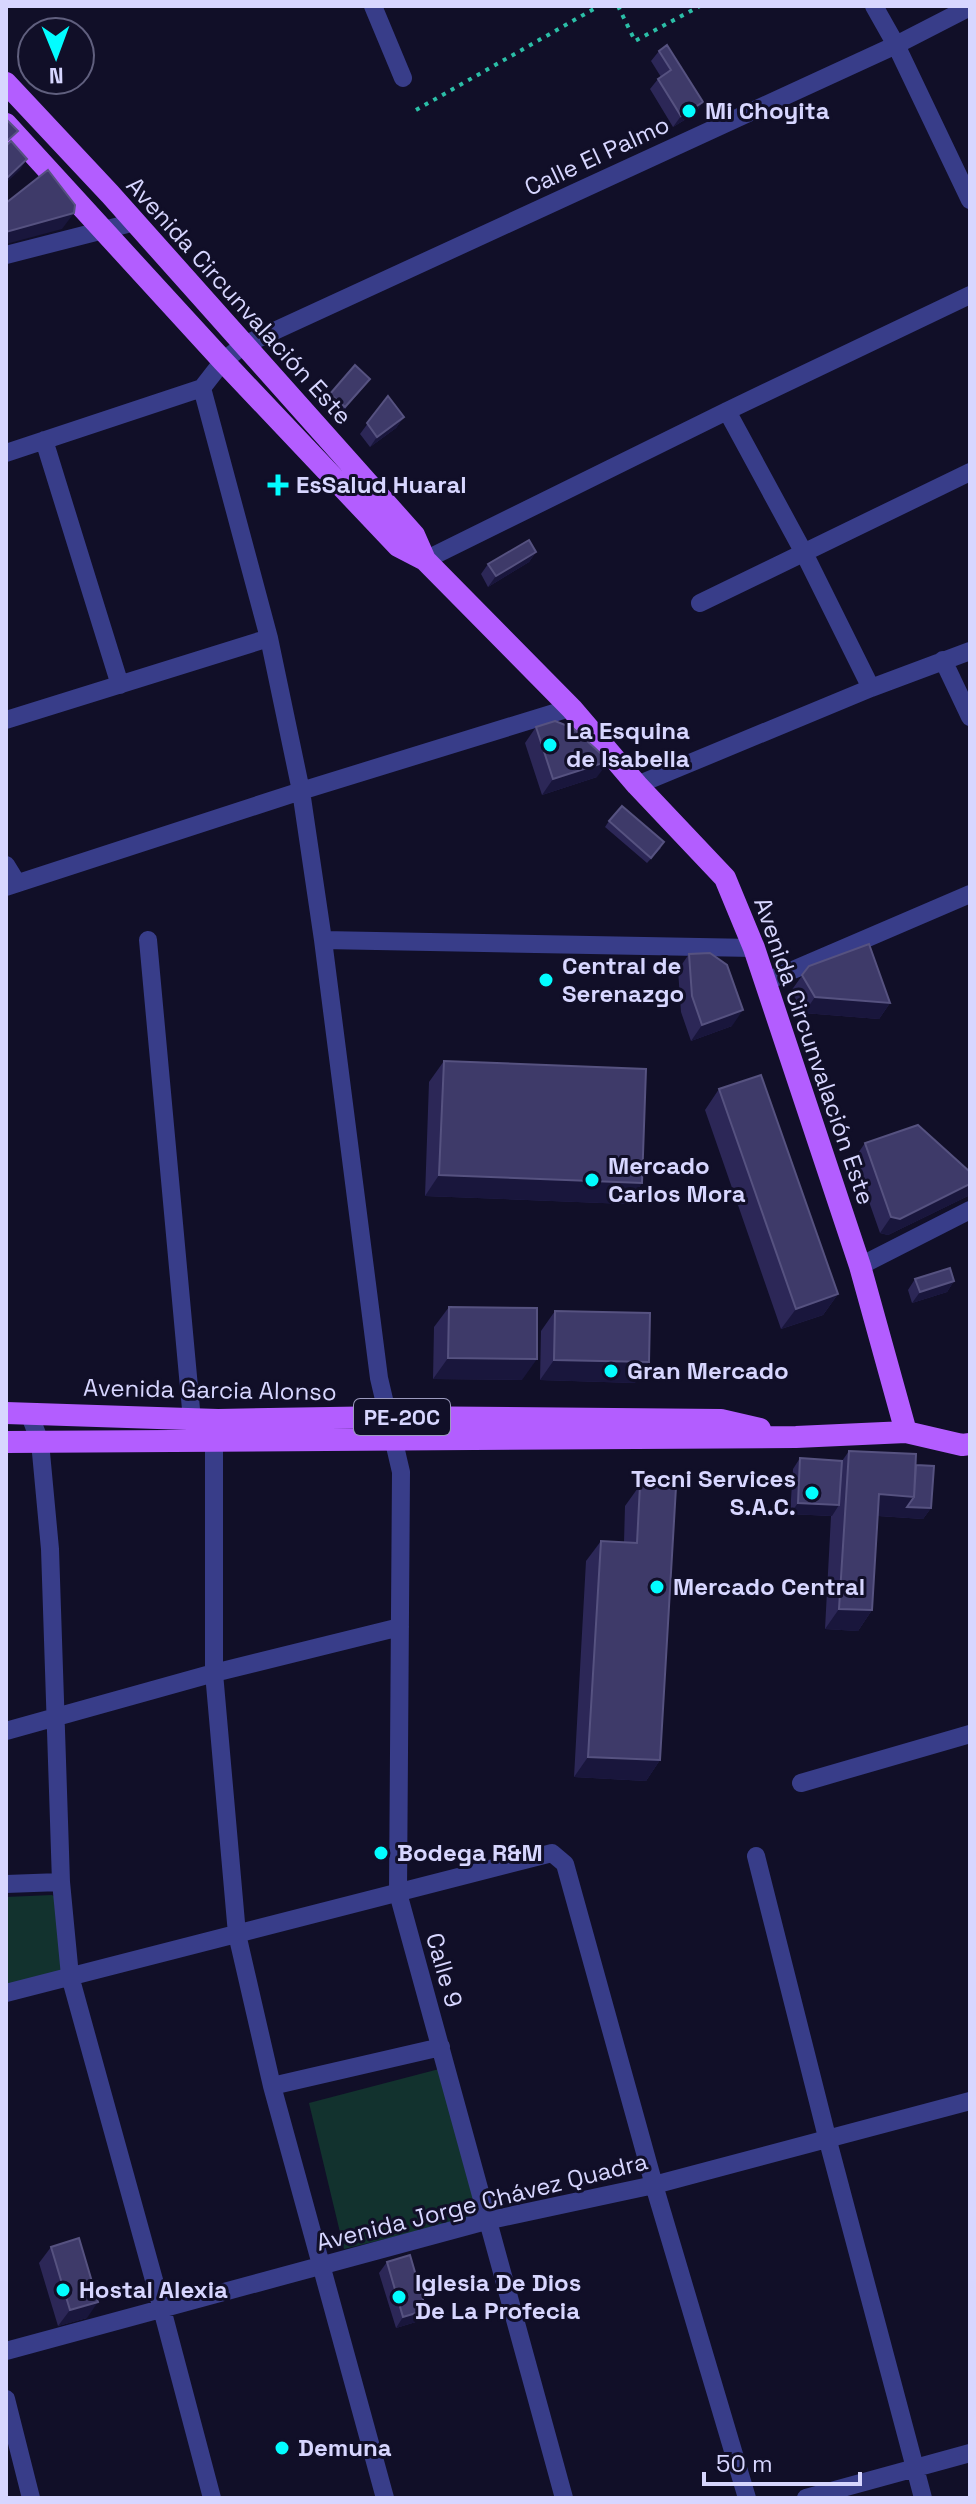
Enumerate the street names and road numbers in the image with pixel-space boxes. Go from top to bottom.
street label: Calle El Palmo [519,108,674,203]
street label: Avenida Circunvalación Este [120,170,359,431]
street label: Avenida Circunvalación Este [747,893,882,1209]
street label: Avenida Garcia Alonso [83,1372,337,1407]
road number: PE-20C [354,1399,450,1435]
street label: Calle 9 [419,1929,470,2011]
street label: Avenida Jorge Chávez Quadra [313,2145,651,2258]

